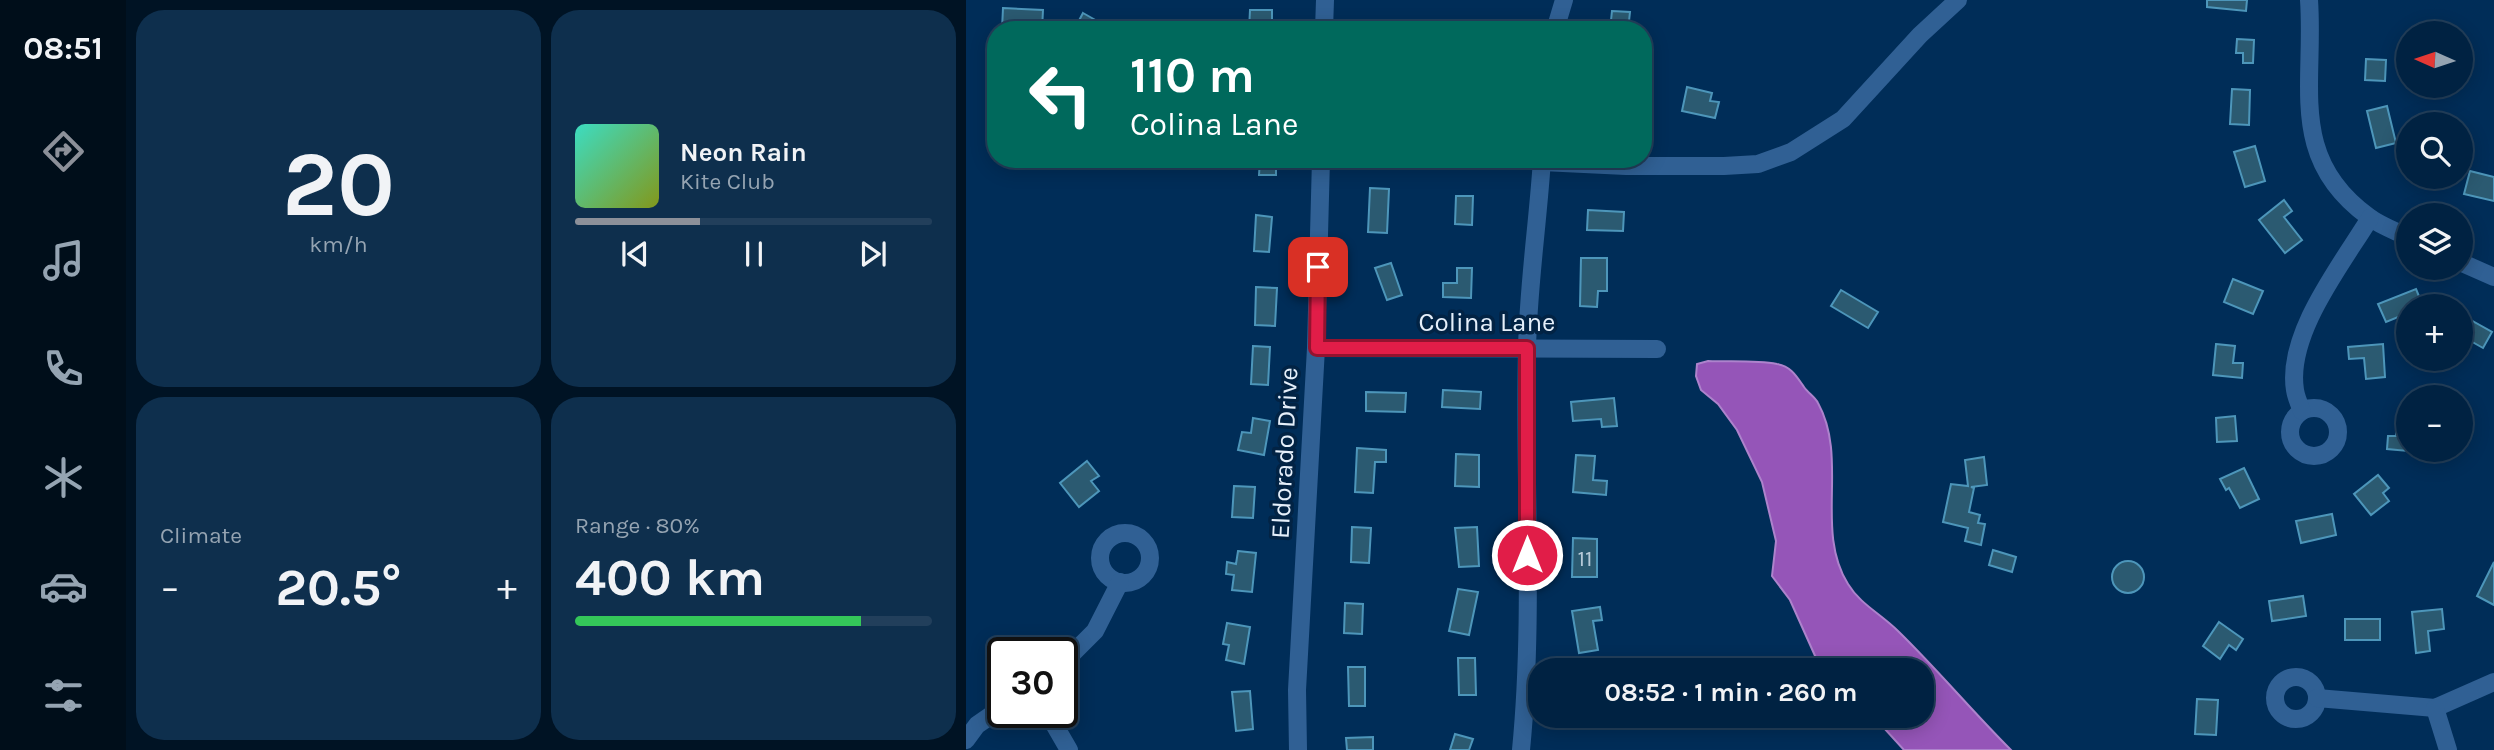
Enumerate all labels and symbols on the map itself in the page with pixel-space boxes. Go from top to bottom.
north arrow [2396,21,2473,98]
pin [1288,237,1348,297]
street label: Colina Lane [1419,307,1555,338]
street label: Eldorado Drive [1265,366,1304,540]
position arrow [1490,518,1564,592]
house number: 11 [1577,545,1593,572]
speed limit sign: 30 [987,637,1078,728]

